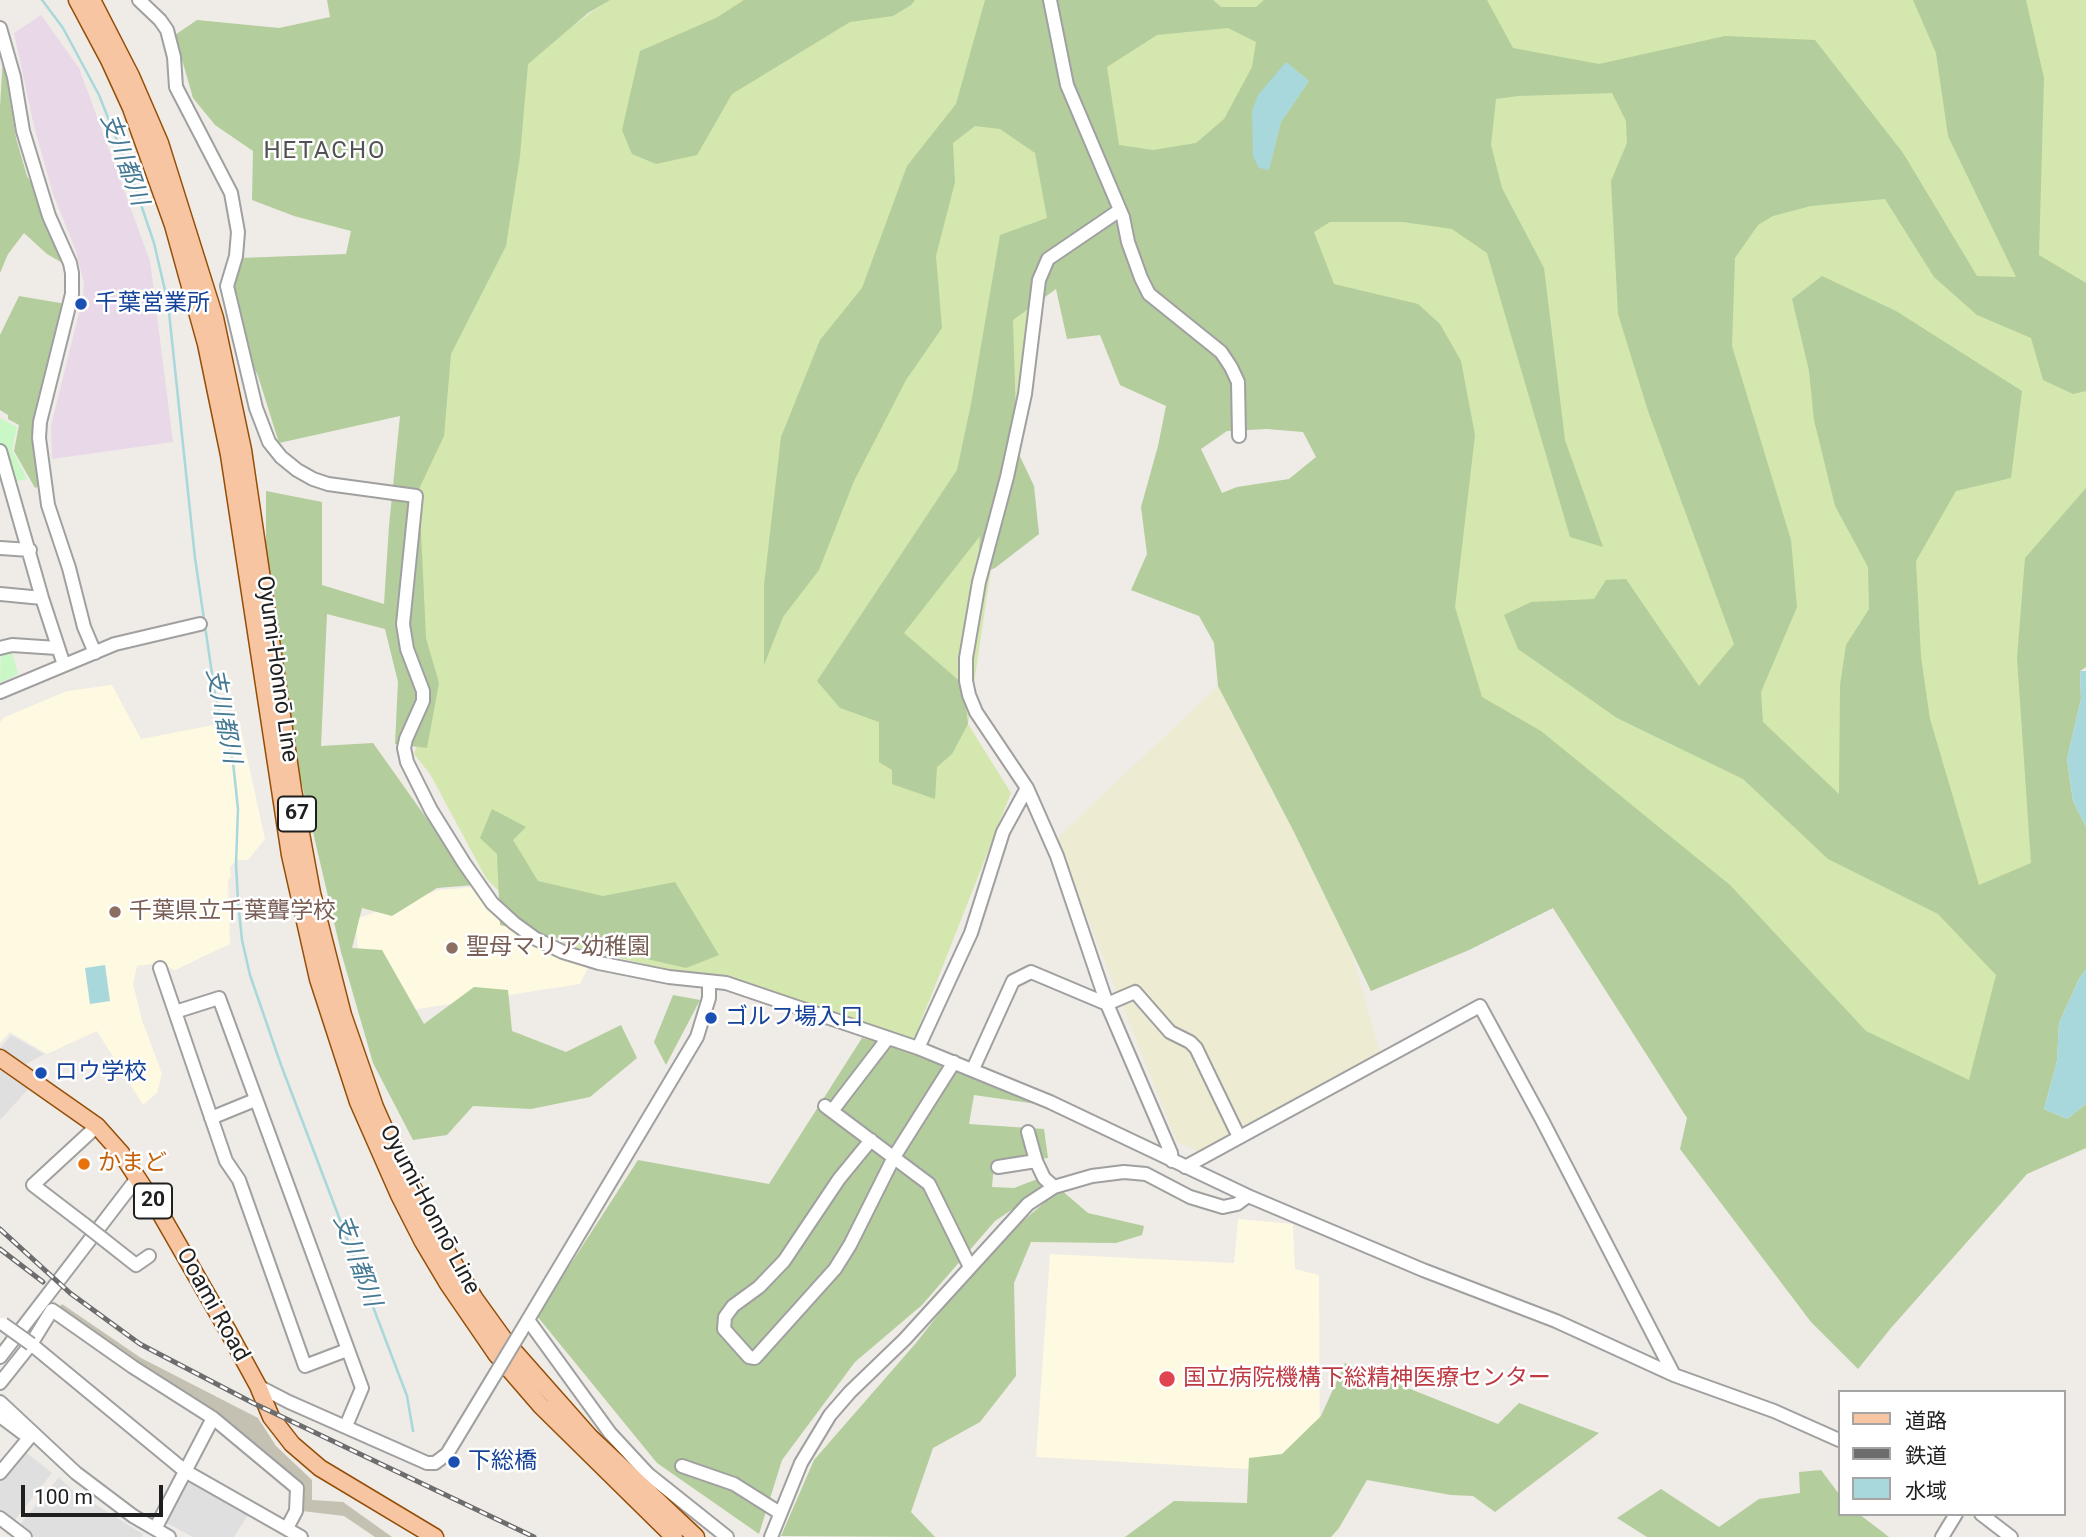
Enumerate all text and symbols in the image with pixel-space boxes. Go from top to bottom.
water label: 支川都川 [93,110,153,210]
district label: HETACHO [264,138,386,166]
place label: 千葉営業所 [95,290,210,318]
marker: 千葉営業所 [73,296,89,312]
street label: Oyumi-Honnō Line [249,574,303,764]
water label: 支川都川 [199,666,245,766]
road number: 67 [278,796,316,832]
place label: 千葉県立千葉聾学校 [129,898,336,926]
marker: 千葉県立千葉聾学校 [107,904,123,920]
place label: 聖母マリア幼稚園 [466,934,650,962]
marker: 聖母マリア幼稚園 [444,940,460,956]
place label: ゴルフ場入口 [725,1004,863,1032]
marker: ゴルフ場入口 [703,1010,719,1026]
place label: ロウ学校 [55,1059,147,1087]
marker: ロウ学校 [33,1065,49,1081]
street label: Oyumi-Honnō Line [373,1120,485,1300]
place label: かまど [98,1150,167,1178]
marker: かまど [76,1156,92,1172]
road number: 20 [134,1184,172,1218]
water label: 支川都川 [326,1211,386,1311]
street label: Ooami Road [169,1243,255,1367]
place label: 国立病院機構下総精神医療センター [1183,1365,1551,1393]
marker: 国立病院機構下総精神医療センター [1157,1369,1177,1389]
legend [1838,1390,2065,1516]
text: 道路 [1905,1409,1947,1433]
text: 鉄道 [1905,1444,1947,1468]
place label: 下総橋 [468,1448,537,1476]
marker: 下総橋 [446,1454,462,1470]
scale bar [24,1470,166,1514]
text: 水域 [1905,1479,1947,1503]
text: 100 m [34,1485,93,1509]

